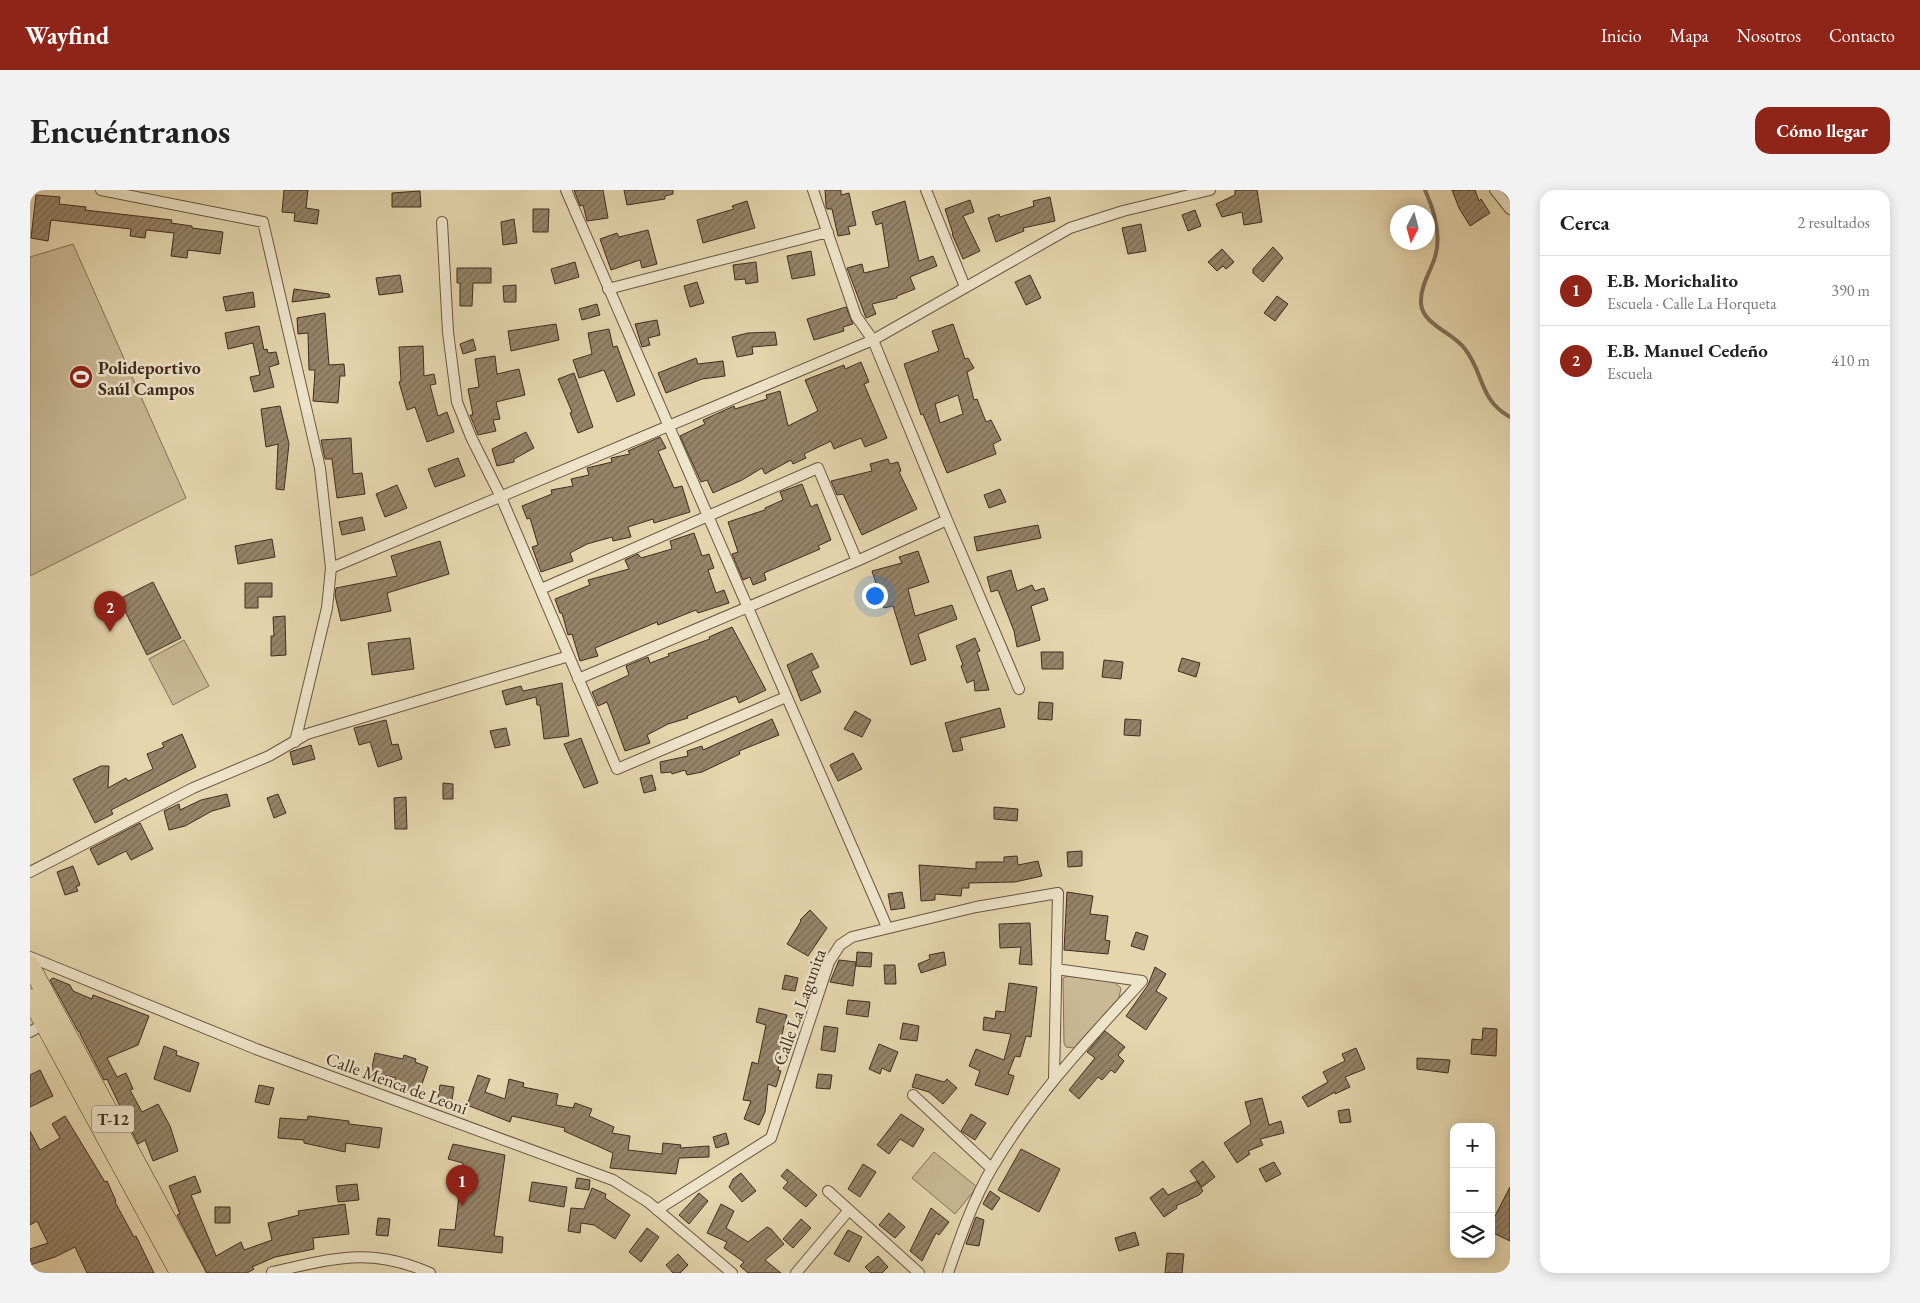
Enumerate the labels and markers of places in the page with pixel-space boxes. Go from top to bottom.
place label: Polideportivo Saúl Campos [98,356,201,400]
sports icon: Polideportivo Saúl Campos [68,364,94,390]
pin: 2 [94,591,126,632]
pin: 1 [446,1165,478,1206]

